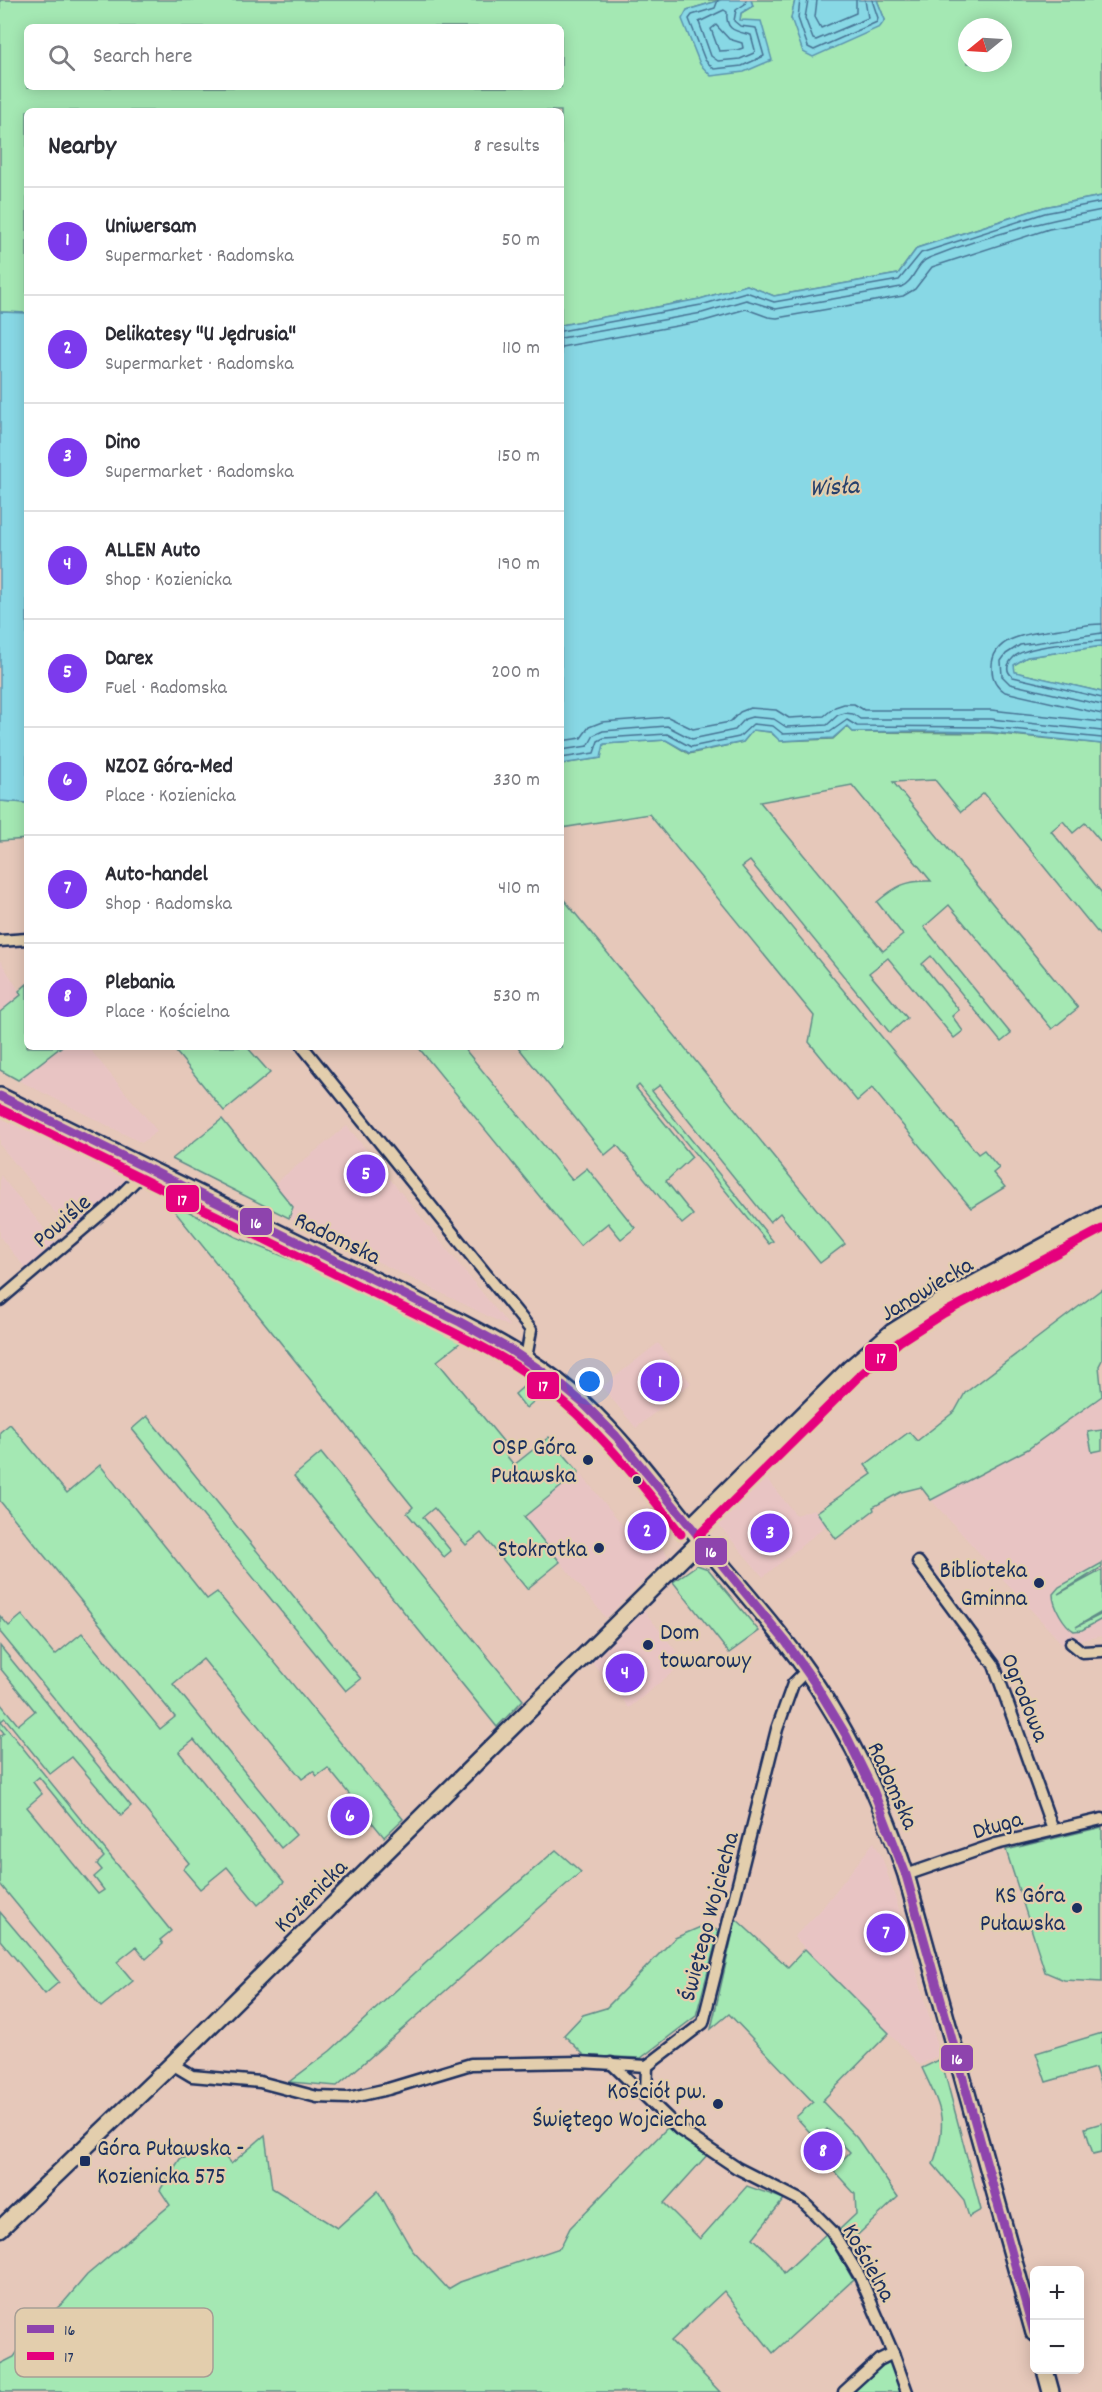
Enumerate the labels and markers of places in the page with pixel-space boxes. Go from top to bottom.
pin: 5 [346,1152,386,1196]
pin: 1 [640,1360,680,1404]
place label: OSP Góra Puławska [491,1432,577,1494]
marker: OSP Góra Puławska [581,1453,595,1467]
unlabelled marker [631,1474,643,1486]
pin: 2 [628,1508,666,1553]
pin: 3 [750,1510,790,1556]
place label: Stokrotka [498,1534,588,1568]
marker: Stokrotka [592,1541,606,1555]
place label: Biblioteka Gminna [940,1555,1028,1617]
marker: Biblioteka Gminna [1032,1576,1046,1590]
place label: Dom towarowy [660,1617,752,1679]
marker: Dom towarowy [641,1638,655,1652]
pin: 4 [606,1650,644,1696]
pin: 6 [330,1794,370,1838]
place label: KS Góra Puławska [980,1880,1066,1942]
marker: KS Góra Puławska [1070,1901,1084,1915]
pin: 7 [866,1910,906,1956]
place label: Kościół pw. Świętego Wojciecha [532,2076,707,2138]
marker: Kościół pw. Świętego Wojciecha [711,2097,725,2111]
pin: 8 [804,2128,842,2174]
place label: Góra Puławska - Kozienicka 575 [97,2133,244,2195]
marker: Góra Puławska - Kozienicka 575 [78,2154,92,2168]

